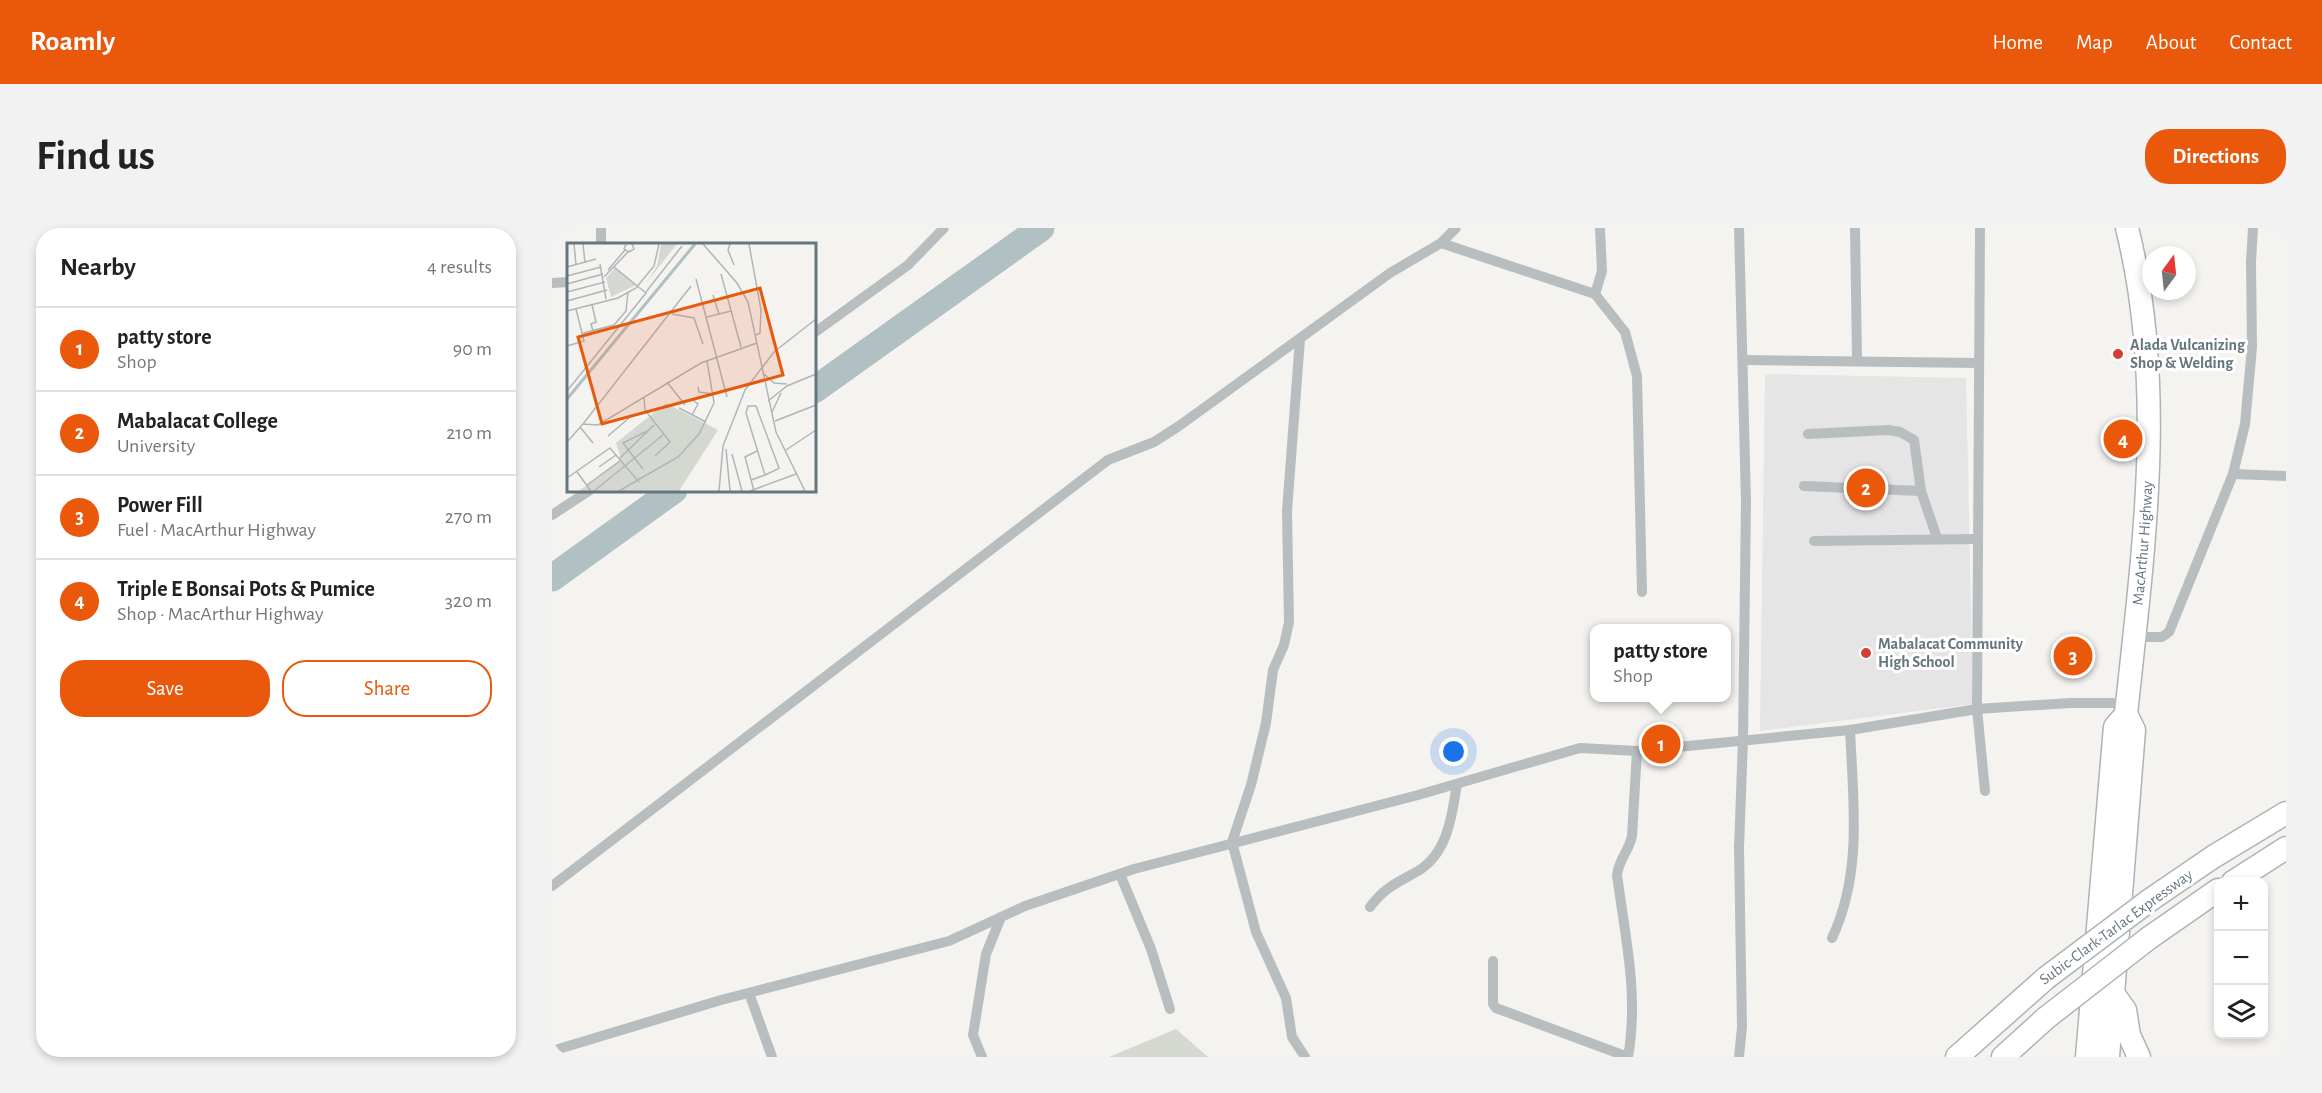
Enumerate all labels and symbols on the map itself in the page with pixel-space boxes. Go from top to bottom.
inset map [567,243,816,492]
north arrow [2142,246,2196,300]
place label: Alada Vulcanizing Shop & Welding [2130,337,2246,371]
marker: Alada Vulcanizing Shop & Welding [2111,347,2125,361]
pin: 4 [2104,416,2142,462]
pin: 2 [1846,466,1886,510]
street label: MacArthur Highway [2130,480,2156,606]
pin: 3 [2054,634,2092,678]
place label: Mabalacat Community High School [1878,636,2024,670]
marker: Mabalacat Community High School [1859,646,1873,660]
pin: 1 [1642,722,1680,766]
your location [1439,737,1468,766]
street label: Subic-Clark-Tarlac Expressway [2037,866,2196,989]

